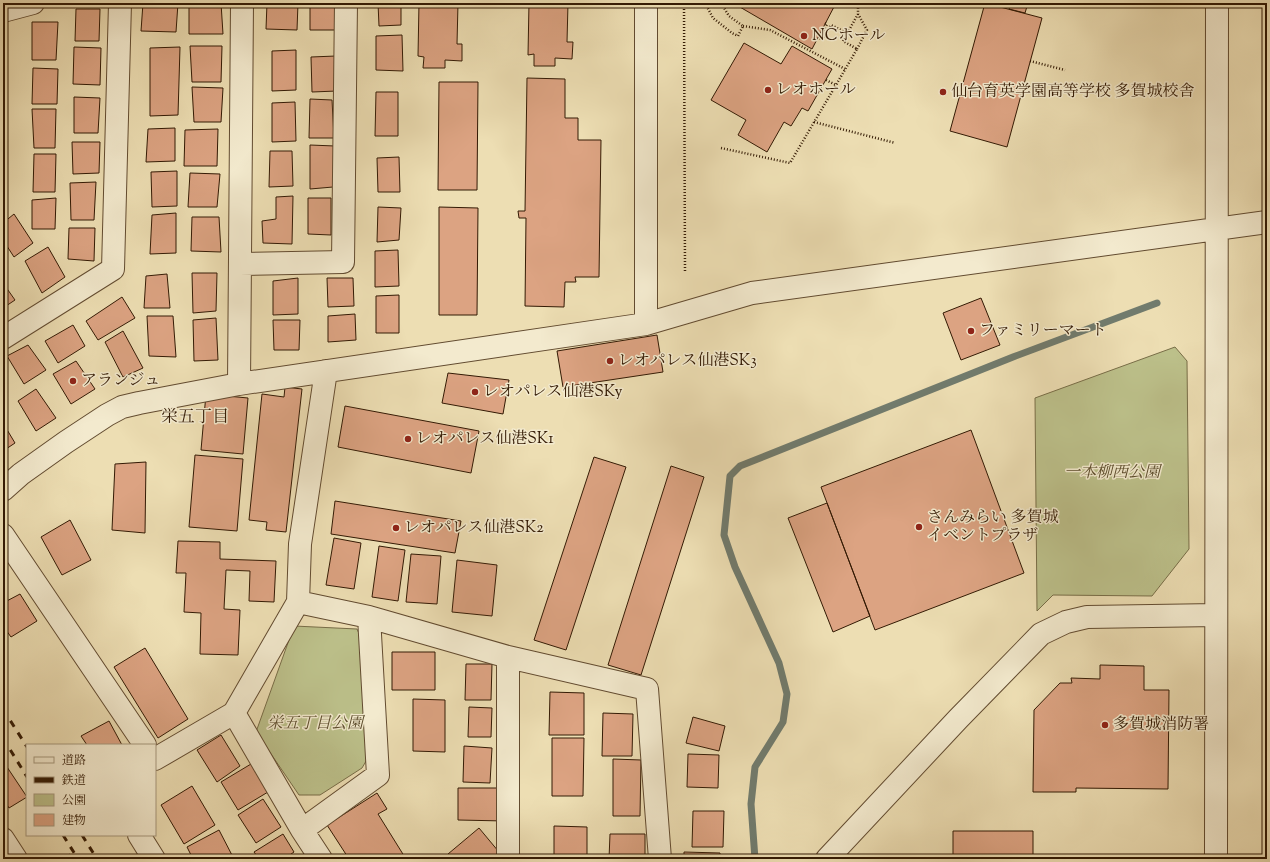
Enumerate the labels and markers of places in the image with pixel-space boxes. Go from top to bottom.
place label: NCホール [812,25,885,48]
marker: NCホール [799,31,809,41]
place label: レオホール [776,79,856,102]
place label: 仙台育英学園高等学校 多賀城校舎 [951,81,1194,104]
marker: レオホール [763,85,773,95]
marker: 仙台育英学園高等学校 多賀城校舎 [938,87,948,97]
place label: ファミリーマート [979,320,1107,343]
marker: ファミリーマート [966,326,976,336]
place label: レオパレス仙港SK3 [618,350,757,373]
marker: レオパレス仙港SK3 [605,356,615,366]
place label: アランジュ [81,370,160,393]
marker: アランジュ [68,376,78,386]
place label: レオパレス仙港SKy [483,381,622,404]
marker: レオパレス仙港SKy [470,387,480,397]
place label: レオパレス仙港SK1 [416,428,554,451]
marker: レオパレス仙港SK1 [403,434,413,444]
place label: さんみらい 多賀城 イベントプラザ [927,507,1058,548]
place label: レオパレス仙港SK2 [404,517,544,540]
marker: さんみらい 多賀城 イベントプラザ [914,522,924,532]
marker: レオパレス仙港SK2 [391,523,401,533]
place label: 多賀城消防署 [1113,714,1209,737]
marker: 多賀城消防署 [1100,720,1110,730]

